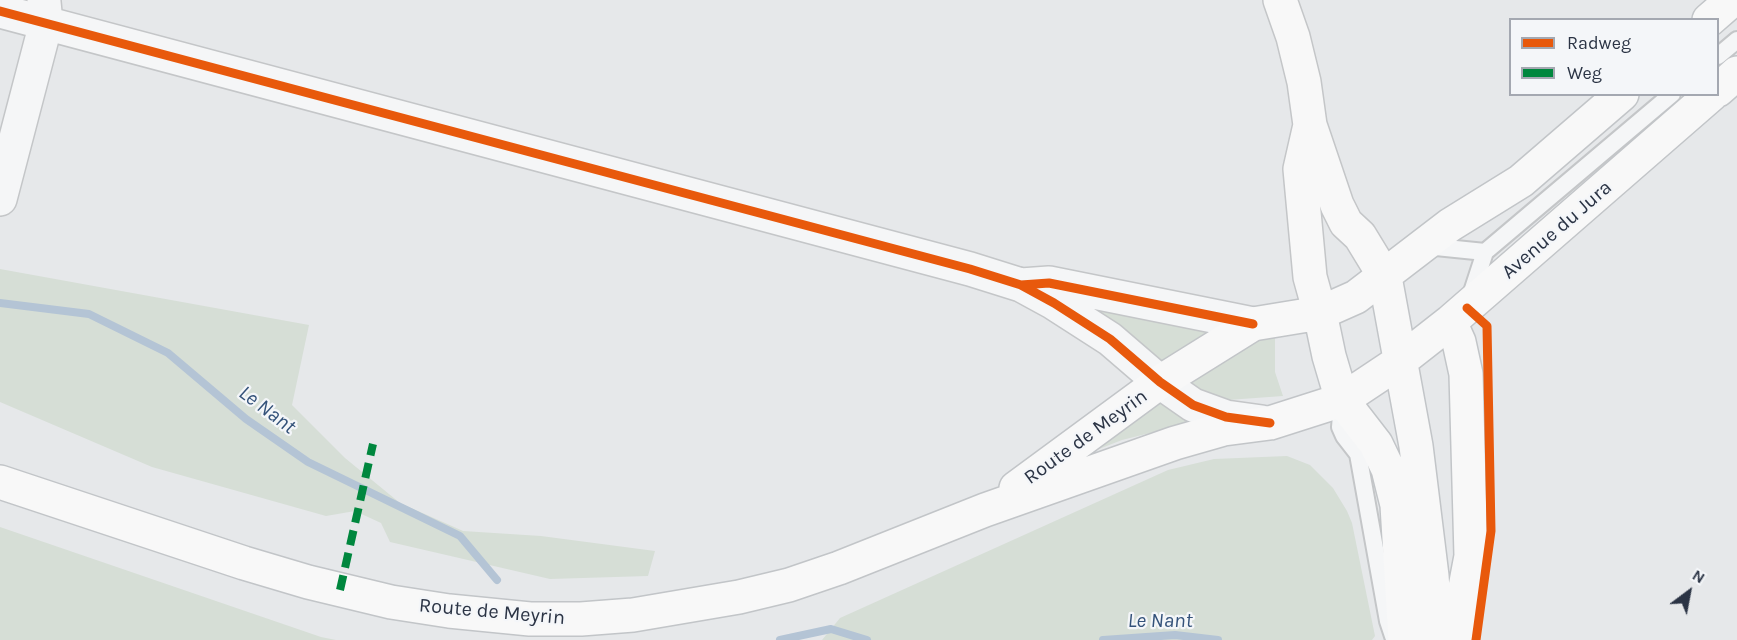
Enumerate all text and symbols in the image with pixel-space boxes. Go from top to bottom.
legend [1509,18,1719,96]
text: Radweg [1567,32,1631,54]
text: Weg [1567,62,1602,84]
street label: Avenue du Jura [1497,176,1617,284]
water label: Le Nant [233,380,301,440]
street label: Route de Meyrin [1020,384,1152,490]
north arrow [1659,562,1719,622]
text: N [1689,565,1709,587]
street label: Route de Meyrin [418,594,566,630]
water label: Le Nant [1127,608,1193,634]

